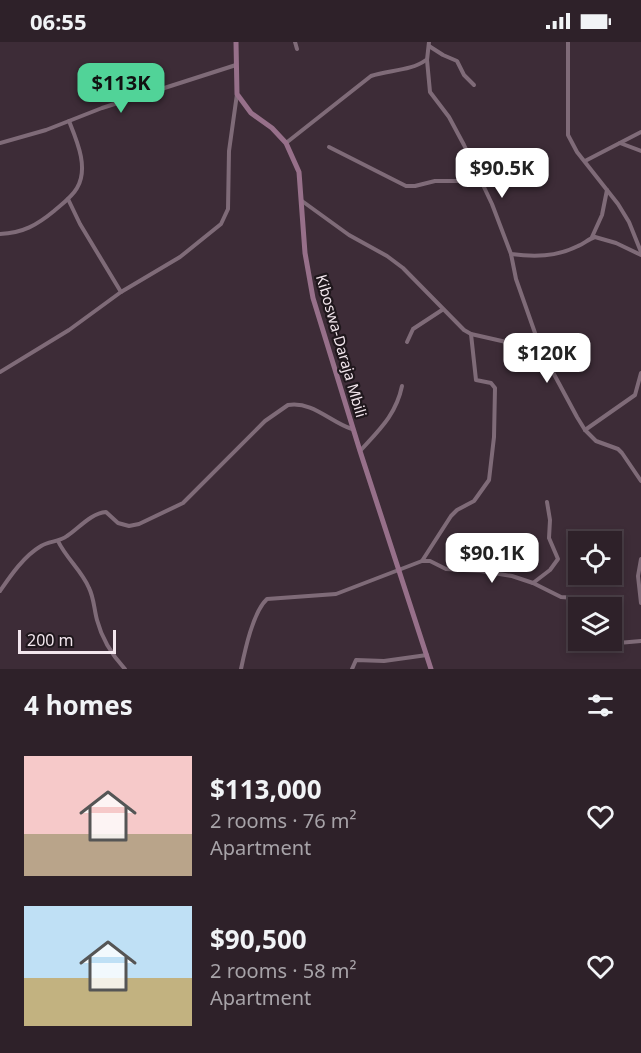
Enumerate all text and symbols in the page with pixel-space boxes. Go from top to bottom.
text: 06:55 [30,6,87,36]
pin: $113K [79,63,163,114]
text: $113K [91,69,151,96]
pin: $90.5K [453,148,551,199]
text: $90.5K [470,154,534,181]
street label: Kiboswa-Daraja Mbili [312,272,372,420]
pin: $120K [505,333,589,384]
text: $120K [517,339,577,366]
map controls [568,531,622,651]
button: locate [568,531,622,585]
pin: $90.1K [443,533,541,584]
text: $90.1K [460,539,524,566]
button: layers [568,597,622,651]
scale bar [18,627,116,654]
text: 200 m [27,629,74,651]
text: 4 homes [24,687,133,723]
icon: filters [584,689,617,722]
text: $113,000 [210,771,322,807]
icon: home [72,780,144,852]
icon: heart [584,800,617,833]
text: 2 rooms · 76 m² [210,807,357,834]
text: Apartment [210,834,311,861]
text: $90,500 [210,921,307,957]
icon: home [72,930,144,1002]
icon: heart [584,950,617,983]
text: 2 rooms · 58 m² [210,957,357,984]
text: Apartment [210,984,311,1011]

